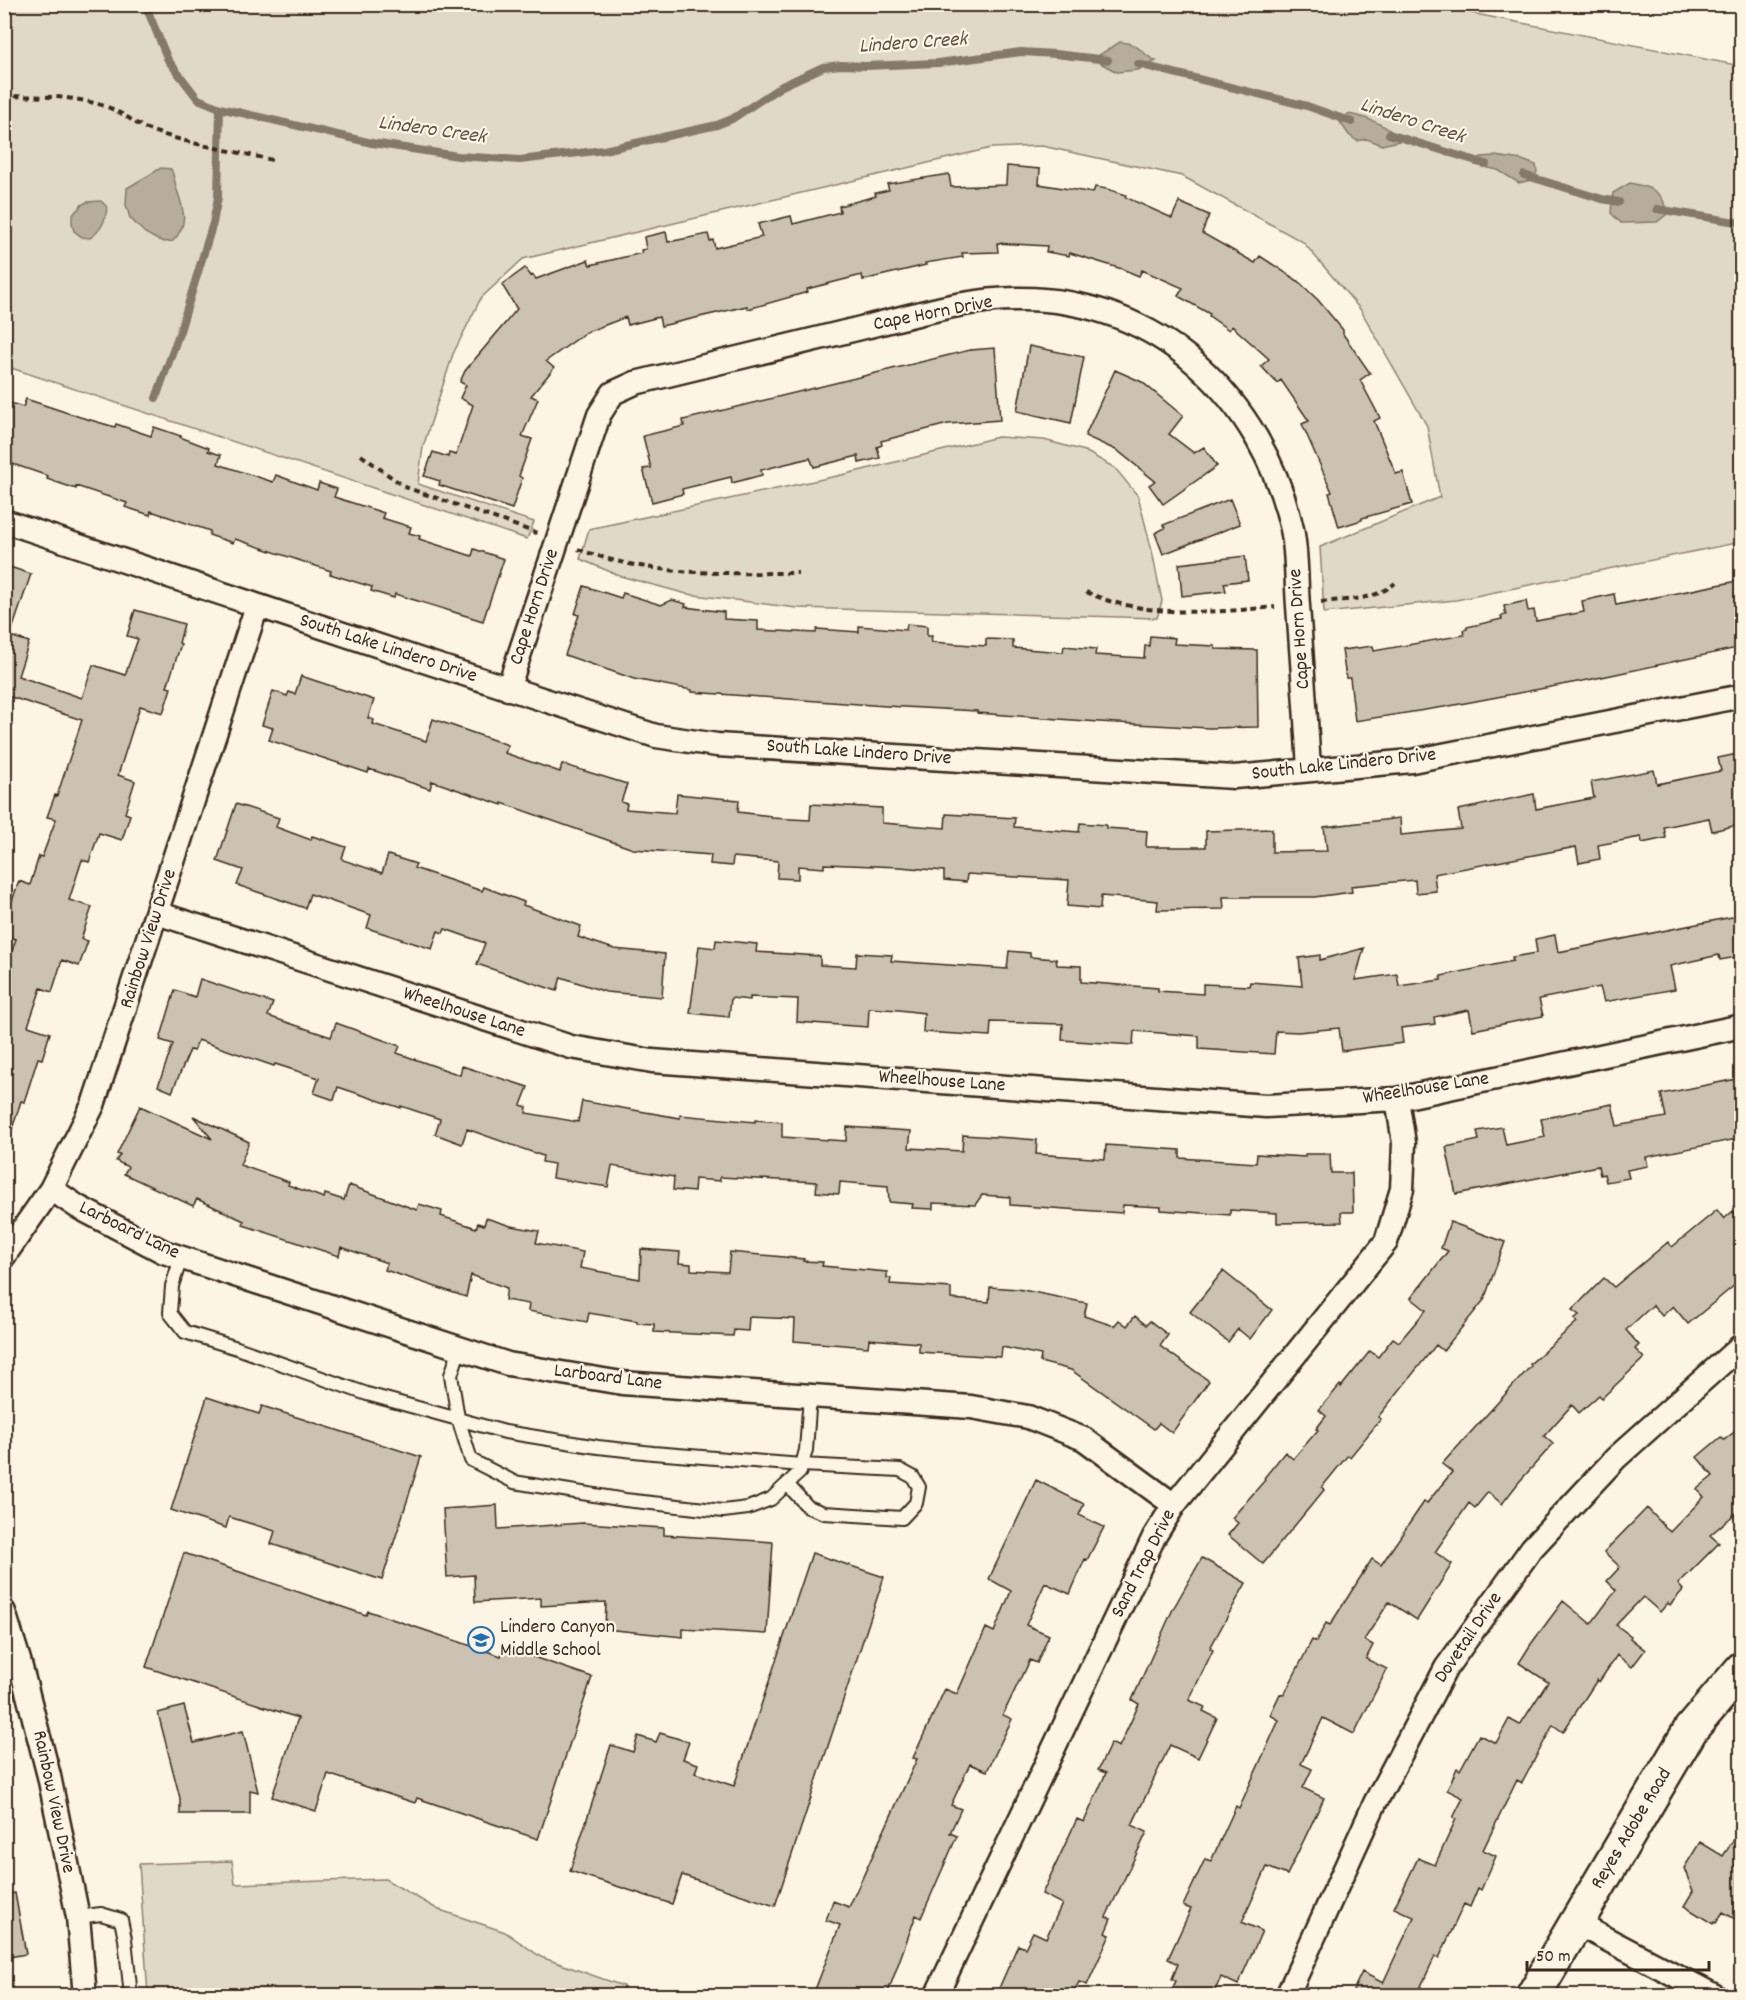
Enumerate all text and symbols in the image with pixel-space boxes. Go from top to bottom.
water label: Lindero Creek [858,25,971,63]
water label: Lindero Creek [1356,91,1470,154]
water label: Lindero Creek [376,109,490,154]
street label: Cape Horn Drive [871,289,995,339]
street label: Cape Horn Drive [503,545,567,669]
street label: Cape Horn Drive [1282,568,1318,690]
street label: South Lake Lindero Drive [296,607,481,691]
street label: South Lake Lindero Drive [766,733,953,773]
street label: South Lake Lindero Drive [1250,741,1438,789]
street label: Rainbow View Drive [113,865,185,1012]
street label: Wheelhouse Lane [399,980,529,1046]
street label: Wheelhouse Lane [878,1064,1007,1100]
street label: Wheelhouse Lane [1361,1065,1491,1113]
street label: Larboard Lane [74,1195,184,1268]
street label: Larboard Lane [552,1357,664,1399]
street label: Sand Trap Drive [1105,1505,1183,1623]
street label: Dovetail Drive [1428,1587,1510,1689]
place label: Lindero Canyon Middle School [500,1614,615,1665]
school or university icon: Lindero Canyon Middle School [466,1625,496,1655]
street label: Rainbow View Drive [24,1728,82,1876]
street label: Reyes Adobe Road [1585,1763,1679,1895]
scale bar [1527,1934,1708,1972]
text: 50 m [1536,1945,1571,1970]

